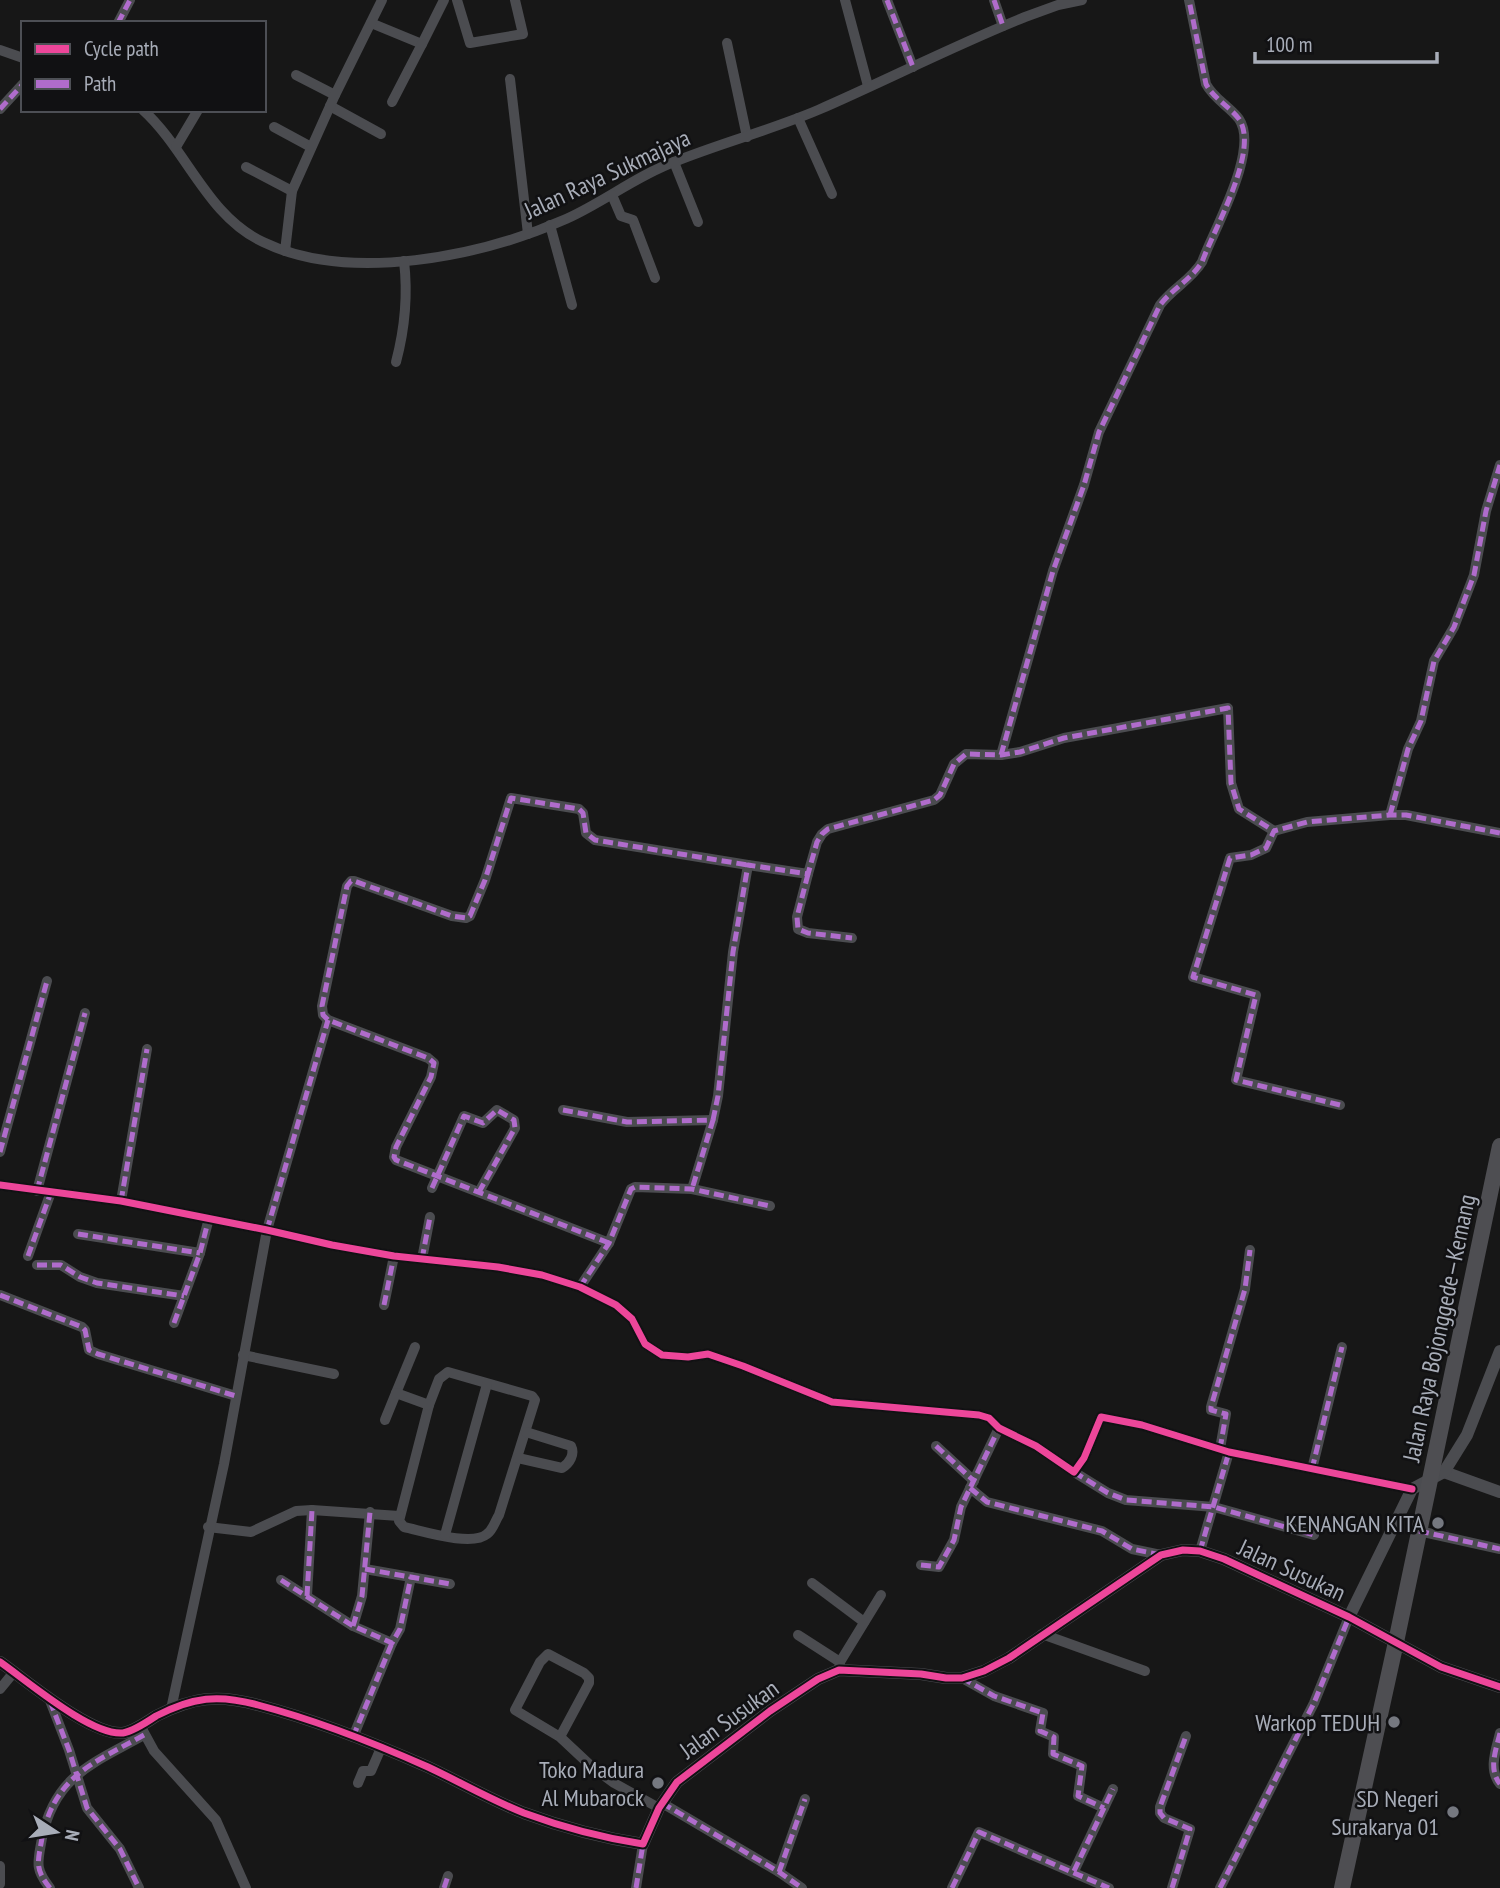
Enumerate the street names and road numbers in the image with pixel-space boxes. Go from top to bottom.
street label: Jalan Raya Sukmajaya [518,122,695,226]
street label: Jalan Raya Bojonggede—Kemang [1395,1191,1482,1465]
street label: Jalan Susukan [1232,1531,1351,1608]
street label: Jalan Susukan [673,1673,785,1766]

